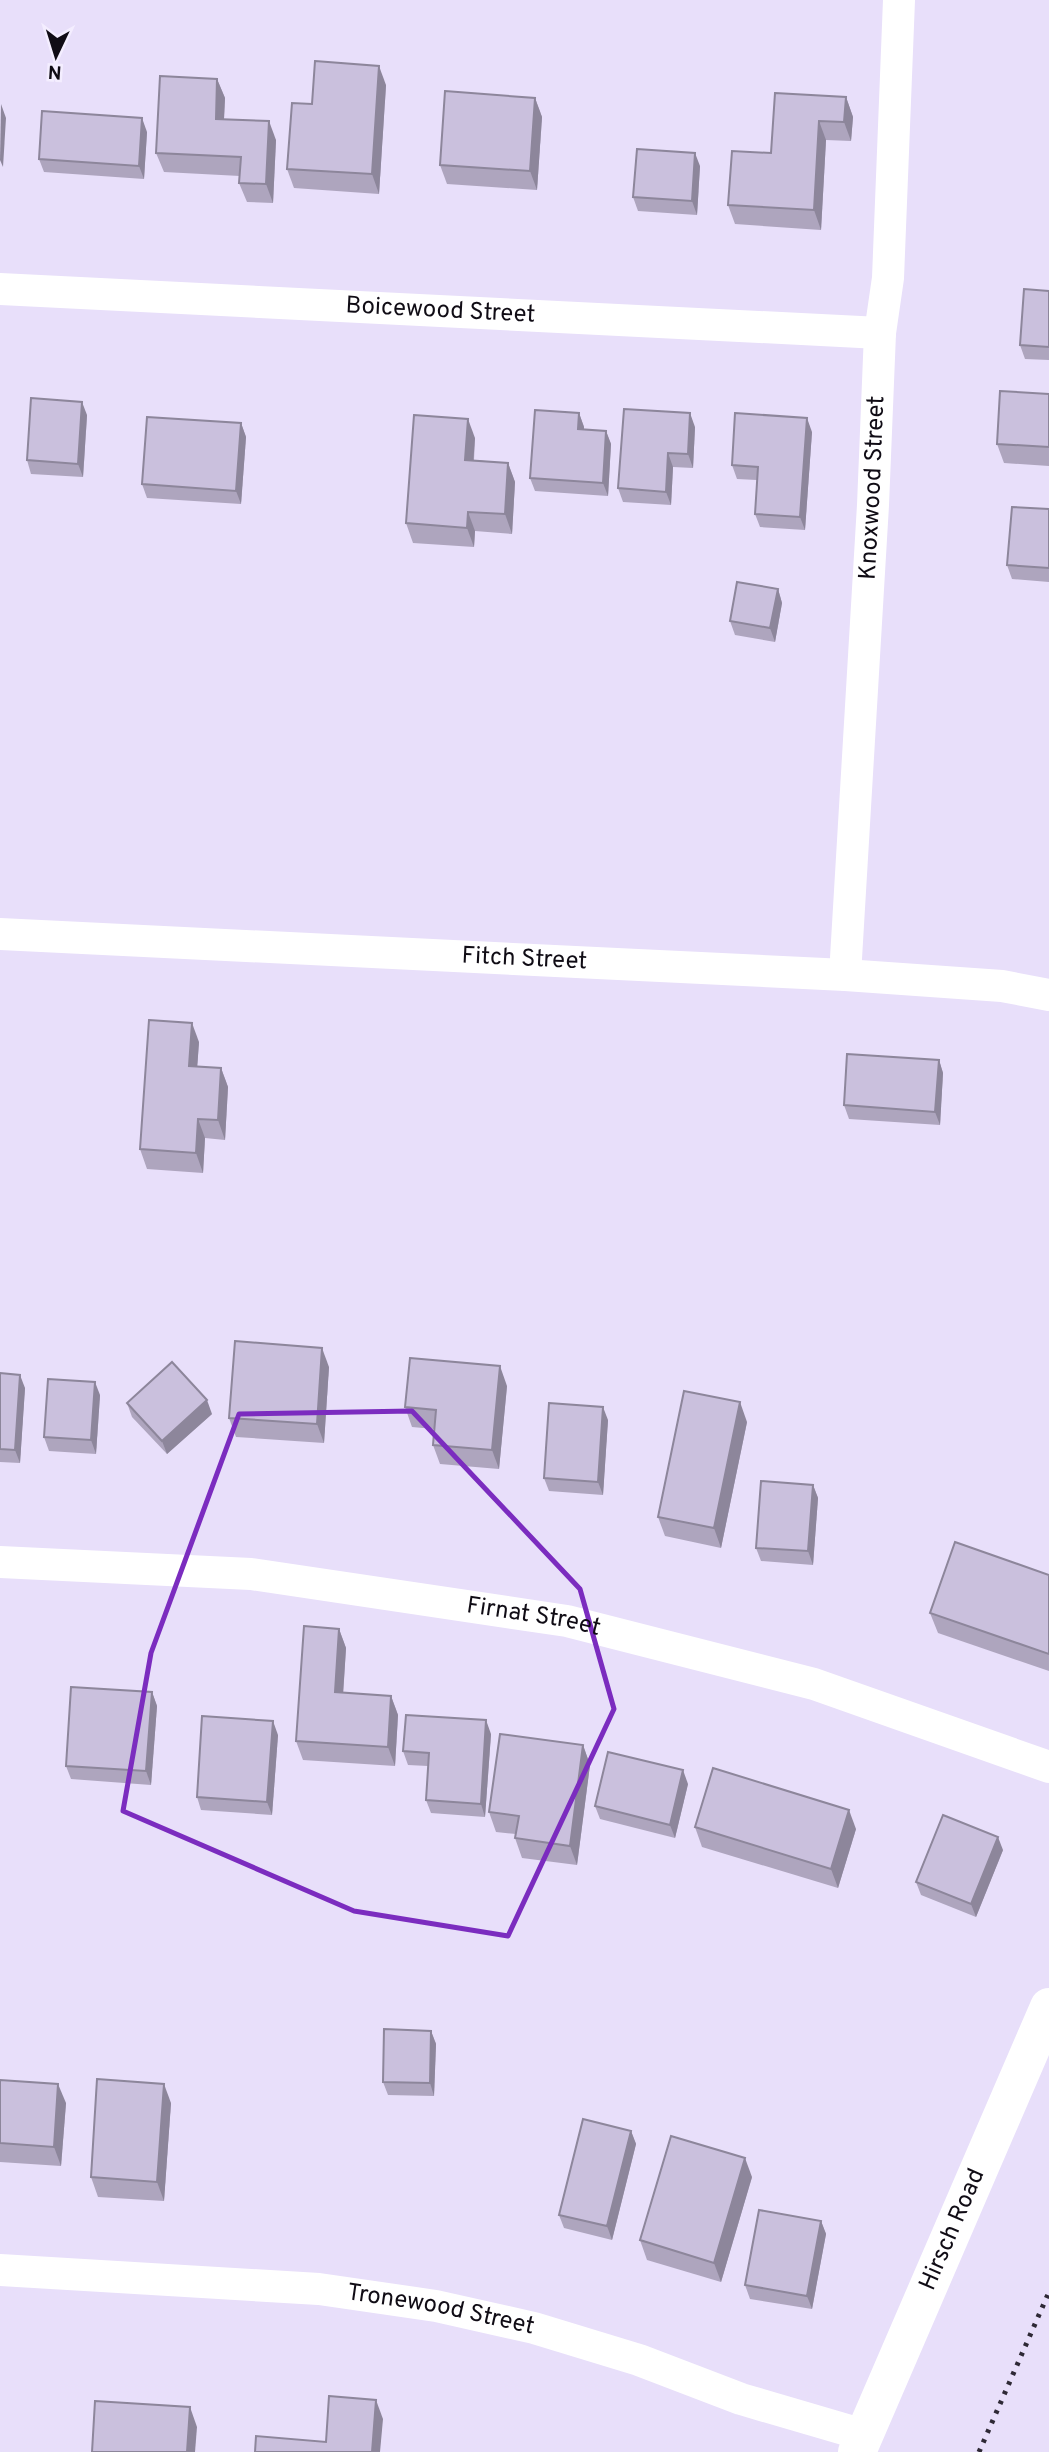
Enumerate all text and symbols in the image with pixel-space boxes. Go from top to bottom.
north arrow [21,21,91,91]
text: N [47,59,63,83]
street label: Boicewood Street [345,291,536,331]
street label: Knoxwood Street [854,395,892,581]
street label: Fitch Street [461,941,588,977]
street label: Firnat Street [464,1591,604,1644]
street label: Hirsch Road [913,2164,992,2295]
street label: Tronewood Street [345,2278,537,2343]

